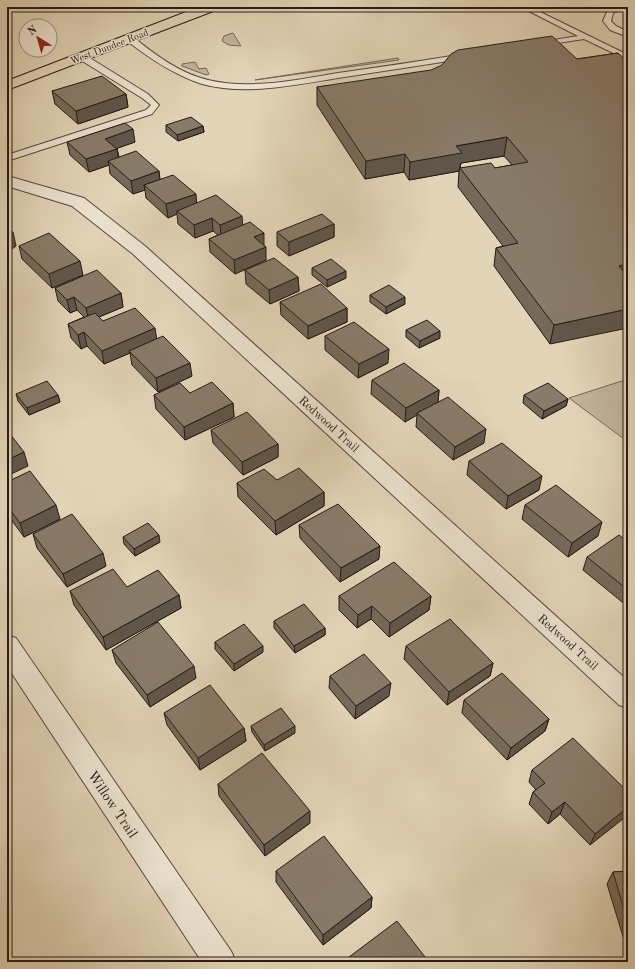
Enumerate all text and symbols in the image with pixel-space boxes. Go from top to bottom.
north arrow [18,18,58,58]
text: N [26,24,40,38]
street label: West Dundee Road [69,27,150,66]
street label: Redwood Trail [296,395,361,455]
street label: Redwood Trail [535,613,600,673]
street label: Willow Trail [85,769,140,841]

